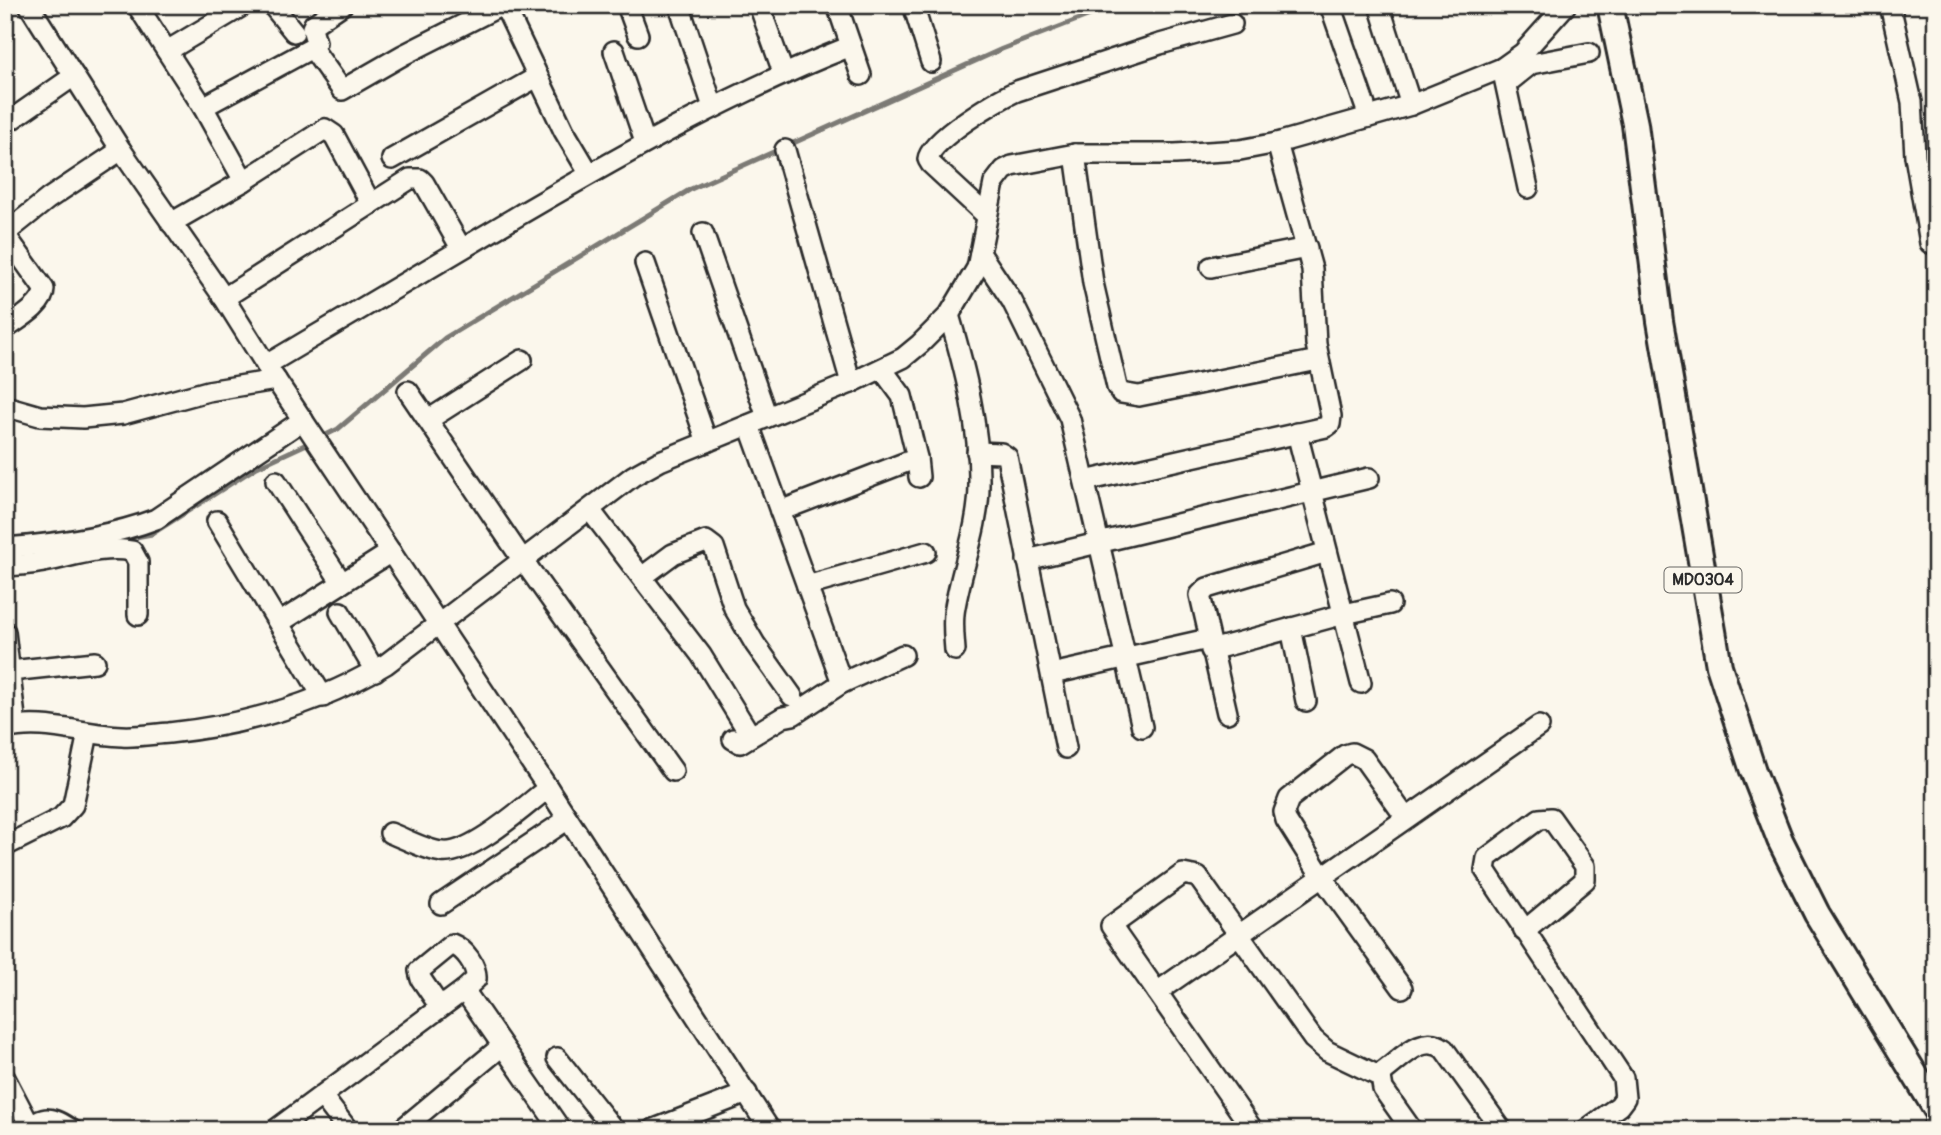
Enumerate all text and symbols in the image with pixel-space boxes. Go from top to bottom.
road number: MD0304 [1664,568,1742,593]

